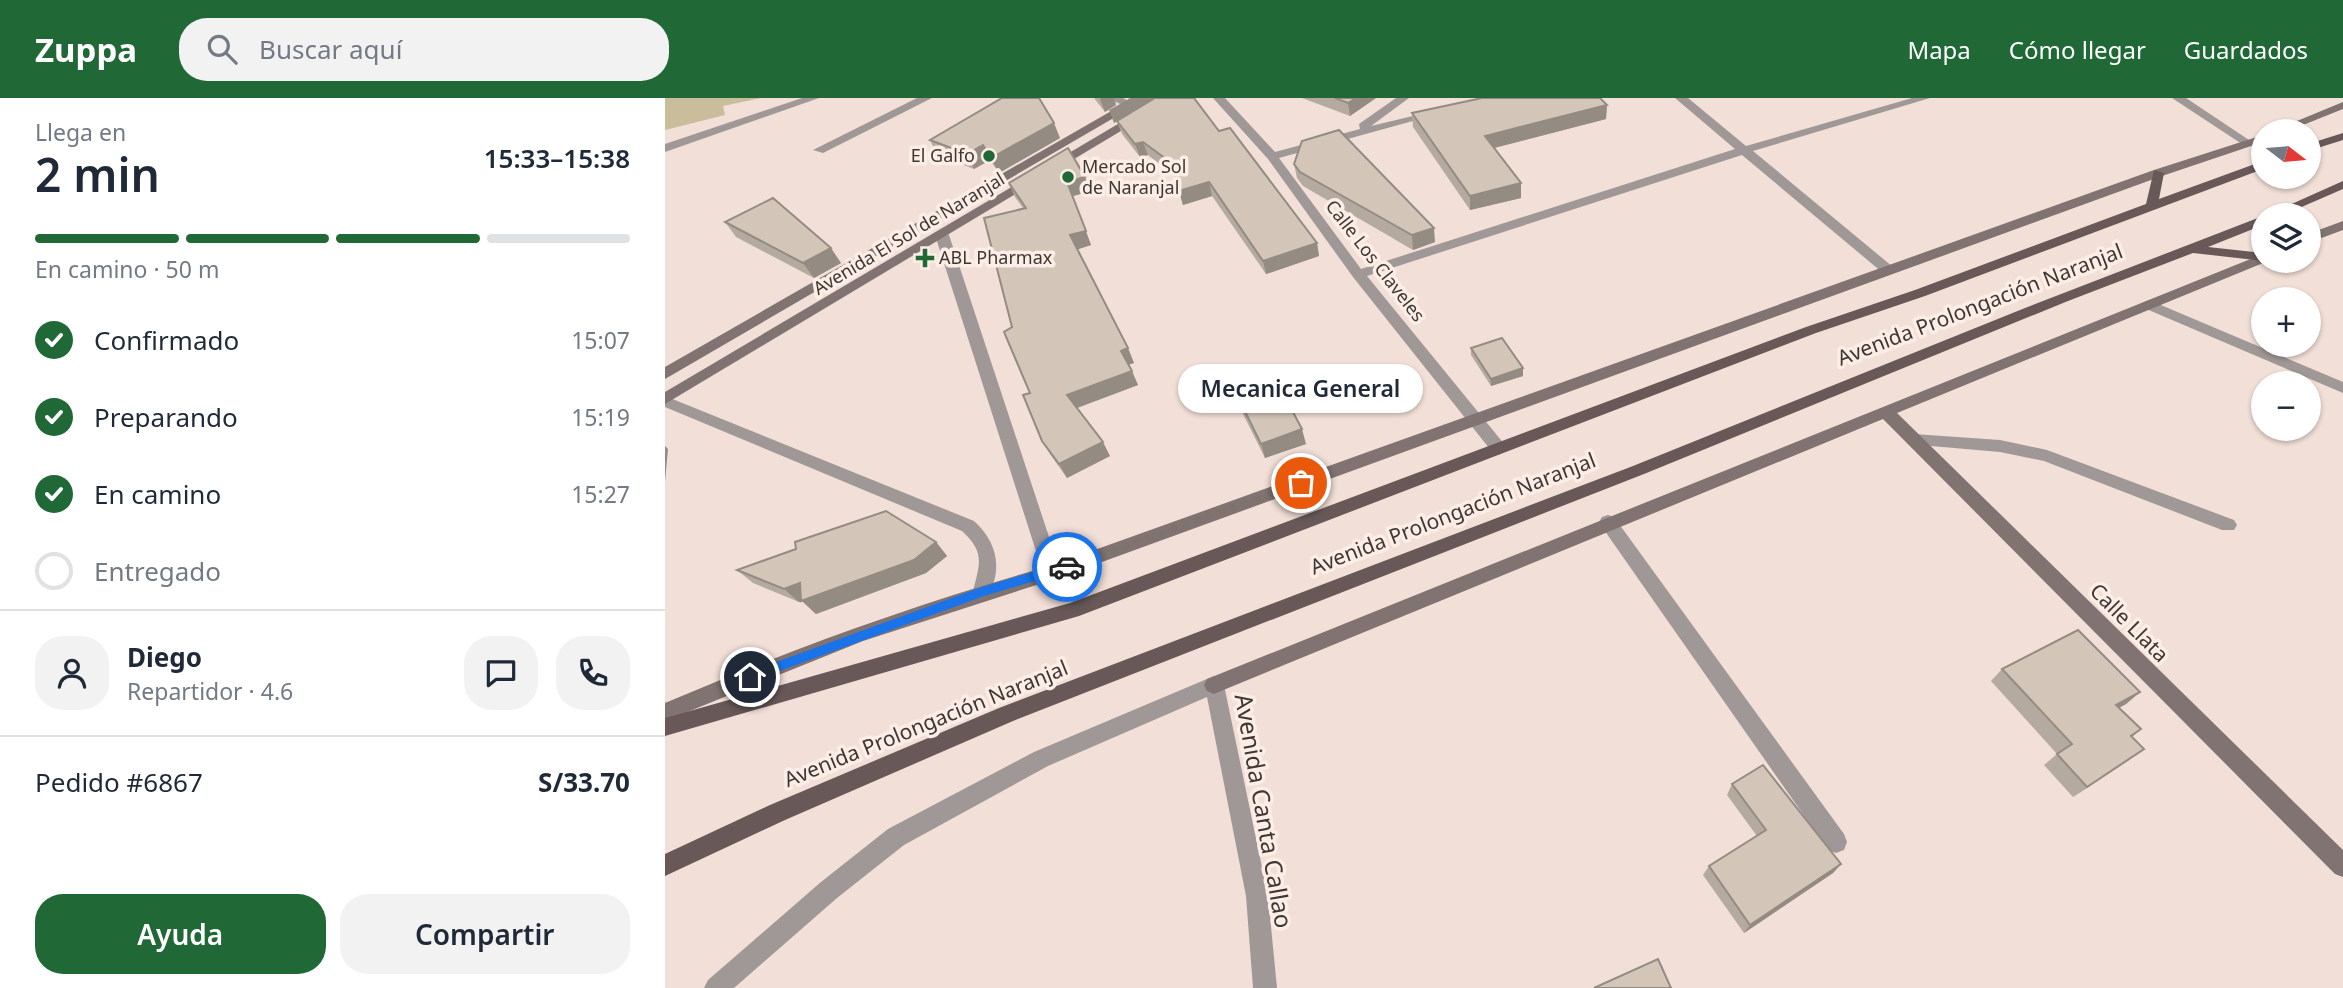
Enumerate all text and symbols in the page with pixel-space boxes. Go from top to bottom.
search box [179,18,669,81]
text: Zuppa [35,27,137,72]
icon: search [203,30,241,68]
text: Buscar aquí [259,31,402,67]
text: Mapa [1907,33,1971,66]
text: Cómo llegar [2009,33,2146,66]
text: Guardados [2184,33,2308,66]
text: Llega en [35,116,126,148]
north arrow [2251,119,2321,189]
map controls [2251,119,2321,441]
text: 15:33–15:38 [484,140,630,176]
text: 2 min [35,143,160,205]
place label: El Galfo [911,143,975,167]
marker: El Galfo [981,148,997,164]
place label: Mercado Sol de Naranjal [1082,154,1186,199]
street label: Avenida El Sol de Naranjal [808,166,1009,300]
marker: Mercado Sol de Naranjal [1060,169,1076,185]
street label: Calle Los Claveles [1321,195,1431,326]
button: layers [2251,203,2321,273]
street label: Avenida Prolongación Naranjal [1833,237,2127,372]
place label: ABL Pharmax [939,245,1053,269]
marker: ABL Pharmax [917,250,933,266]
text: En camino · 50 m [35,253,219,285]
button: + [2251,287,2321,357]
icon: check [35,321,73,359]
text: Confirmado [94,322,239,358]
text: 15:07 [571,324,630,356]
callout: Mecanica General [1179,364,1423,413]
button: − [2251,371,2321,441]
text: Mecanica General [1201,372,1400,404]
icon: check [35,398,73,436]
text: Preparando [94,399,238,435]
text: 15:19 [571,401,630,433]
street label: Avenida Prolongación Naranjal [1306,446,1600,581]
pin [1271,453,1331,513]
icon: bag [1282,464,1320,502]
icon: check [35,475,73,513]
text: En camino [94,476,221,512]
text: 15:27 [571,478,630,510]
courier [1032,532,1102,602]
icon: car [1048,548,1086,586]
text: Entregado [94,553,221,589]
street label: Calle Llata [2084,577,2175,668]
button: person [35,636,109,710]
button: chat [464,636,538,710]
button: phone [556,636,630,710]
text: Diego [127,639,202,675]
pin [720,647,780,707]
street label: Avenida Prolongación Naranjal [779,653,1072,793]
icon: home [731,658,769,696]
text: Repartidor · 4.6 [127,675,293,707]
street label: Avenida Canta Callao [1228,691,1301,930]
text: Pedido #6867 [35,764,203,800]
text: S/33.70 [538,764,630,800]
button: Ayuda [35,894,326,974]
button: Compartir [340,894,630,974]

